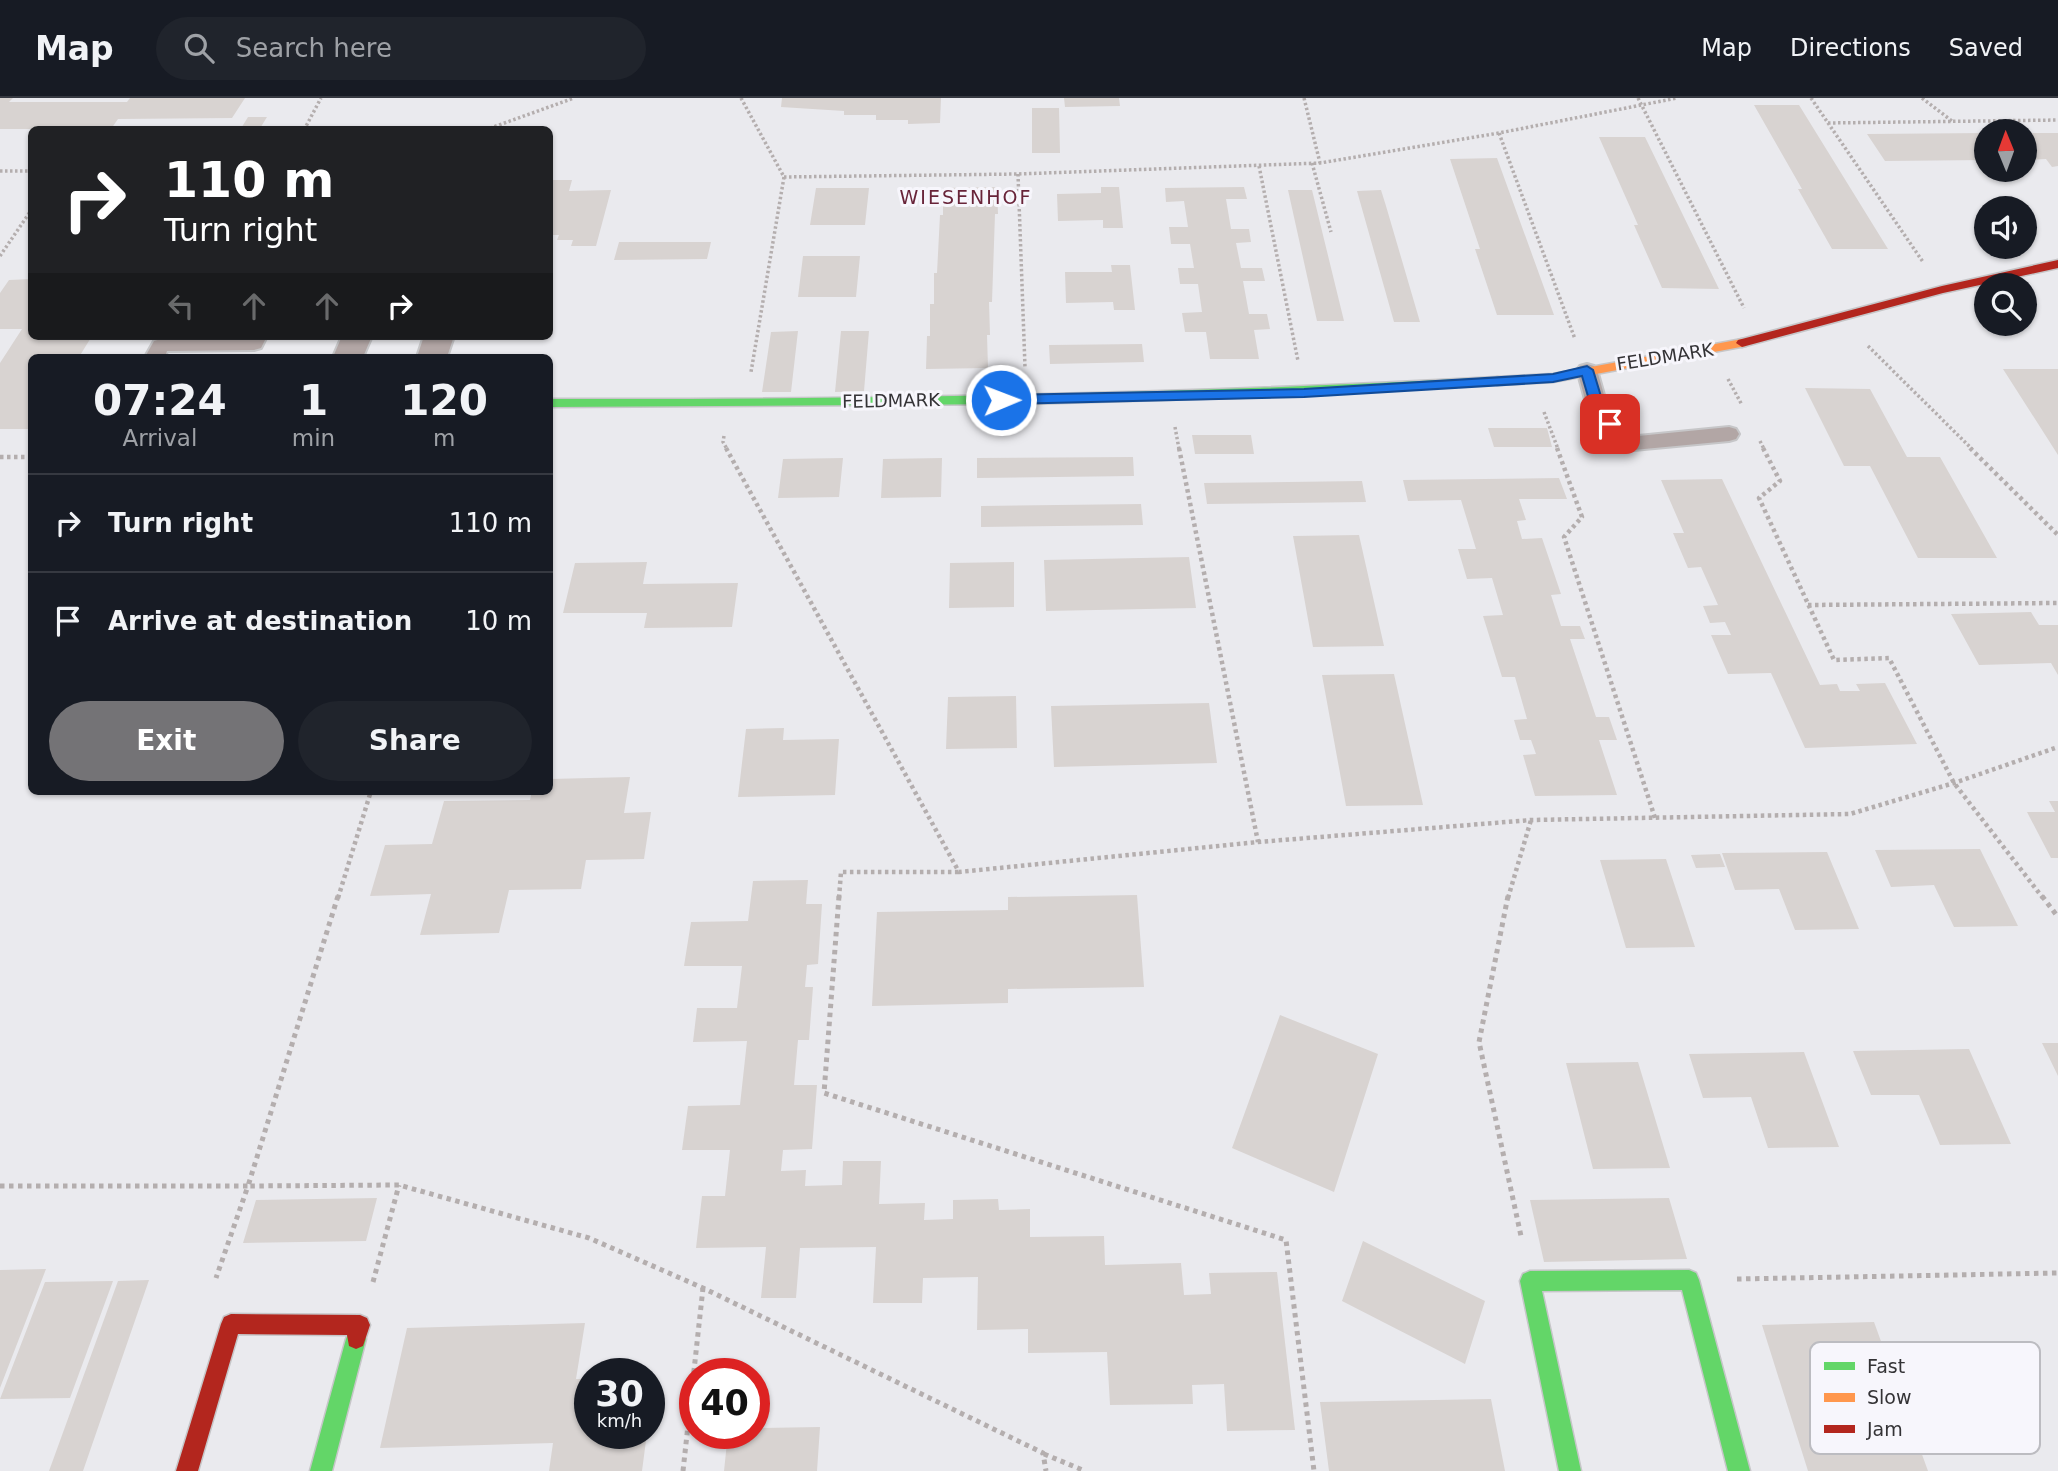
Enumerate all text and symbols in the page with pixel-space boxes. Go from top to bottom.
search box [156,17,646,80]
text: Map [35,29,114,68]
icon: search [180,29,218,67]
text: Search here [236,33,392,63]
text: Map [1701,34,1752,62]
text: Directions [1790,34,1911,62]
text: Saved [1949,34,2023,62]
north arrow [1974,119,2037,182]
map controls [1974,119,2037,336]
text: 110 m [164,152,334,209]
icon: right [49,154,140,245]
district label: WIESENHOF [900,186,1032,208]
button: sound [1974,196,2037,259]
text: Turn right [164,211,317,249]
button: search [1974,273,2037,336]
icon: left [162,287,200,325]
icon: ahead [235,287,273,325]
icon: ahead [308,287,346,325]
icon: right [381,287,419,325]
street label: FELDMARK [1615,338,1716,375]
position arrow [964,363,1038,437]
text: 07:24 [93,376,227,425]
text: 1 [299,376,328,425]
text: 120 [400,376,488,425]
street label: FELDMARK [842,389,941,412]
pin [1580,394,1640,454]
icon: arrive [1591,405,1629,443]
text: Arrival [123,425,197,451]
text: min [292,425,335,451]
text: m [433,425,455,451]
icon: right [49,504,87,542]
text: Turn right [108,508,253,538]
text: 110 m [449,508,532,538]
icon: arrive [49,602,87,640]
text: Arrive at destination [108,606,412,636]
text: 10 m [465,606,532,636]
button: Exit [49,701,284,781]
button: Share [298,701,532,781]
legend [1810,1342,2040,1454]
text: Fast [1867,1355,1905,1377]
speed limit sign: 40 [679,1358,770,1449]
text: 30 [595,1374,644,1414]
text: Slow [1867,1386,1912,1408]
text: km/h [597,1410,642,1431]
text: Jam [1866,1418,1903,1440]

